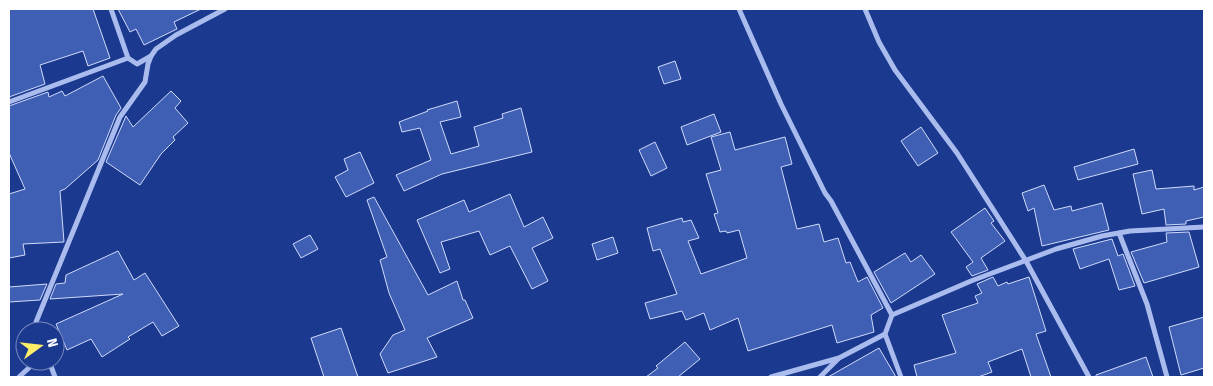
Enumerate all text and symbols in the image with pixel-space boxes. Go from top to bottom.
north arrow [15,321,65,371]
text: N [43,337,61,349]

